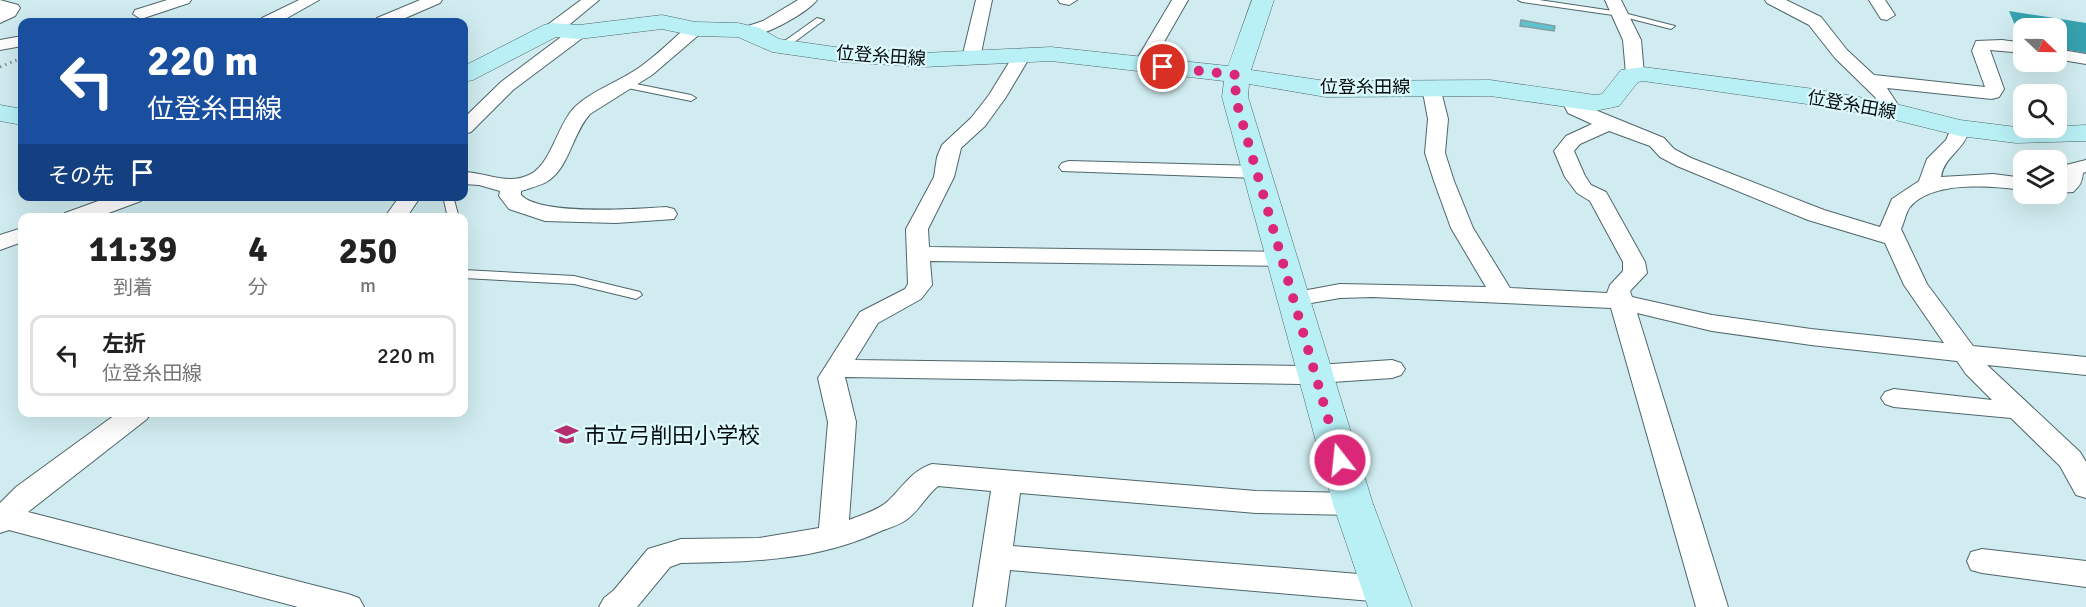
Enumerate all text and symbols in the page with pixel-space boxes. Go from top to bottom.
north arrow [2013,18,2067,72]
map controls [2013,18,2067,204]
text: 220 m [147,36,258,87]
pin [1137,41,1188,92]
icon: left [48,42,126,120]
street label: 位登糸田線 [835,42,927,70]
icon: arrive [1146,50,1179,83]
street label: 位登糸田線 [1320,76,1410,98]
button: search [2013,84,2067,138]
street label: 位登糸田線 [1806,86,1898,124]
text: 位登糸田線 [147,93,282,126]
button: layers [2013,150,2067,204]
icon: arrive [126,156,159,189]
text: その先 [48,162,114,189]
text: 11:39 [89,227,177,272]
text: 4 [248,227,268,272]
text: 250 [339,229,397,274]
text: m [360,273,376,298]
text: 到着 [113,275,153,300]
text: 分 [248,275,268,300]
text: 左折 [102,330,146,357]
icon: left [51,339,84,372]
text: 220 m [377,342,435,369]
text: 位登糸田線 [102,361,202,386]
school or university icon: 市立弓削田小学校 [553,422,579,448]
place label: 市立弓削田小学校 [584,422,760,449]
position arrow [1308,428,1372,492]

